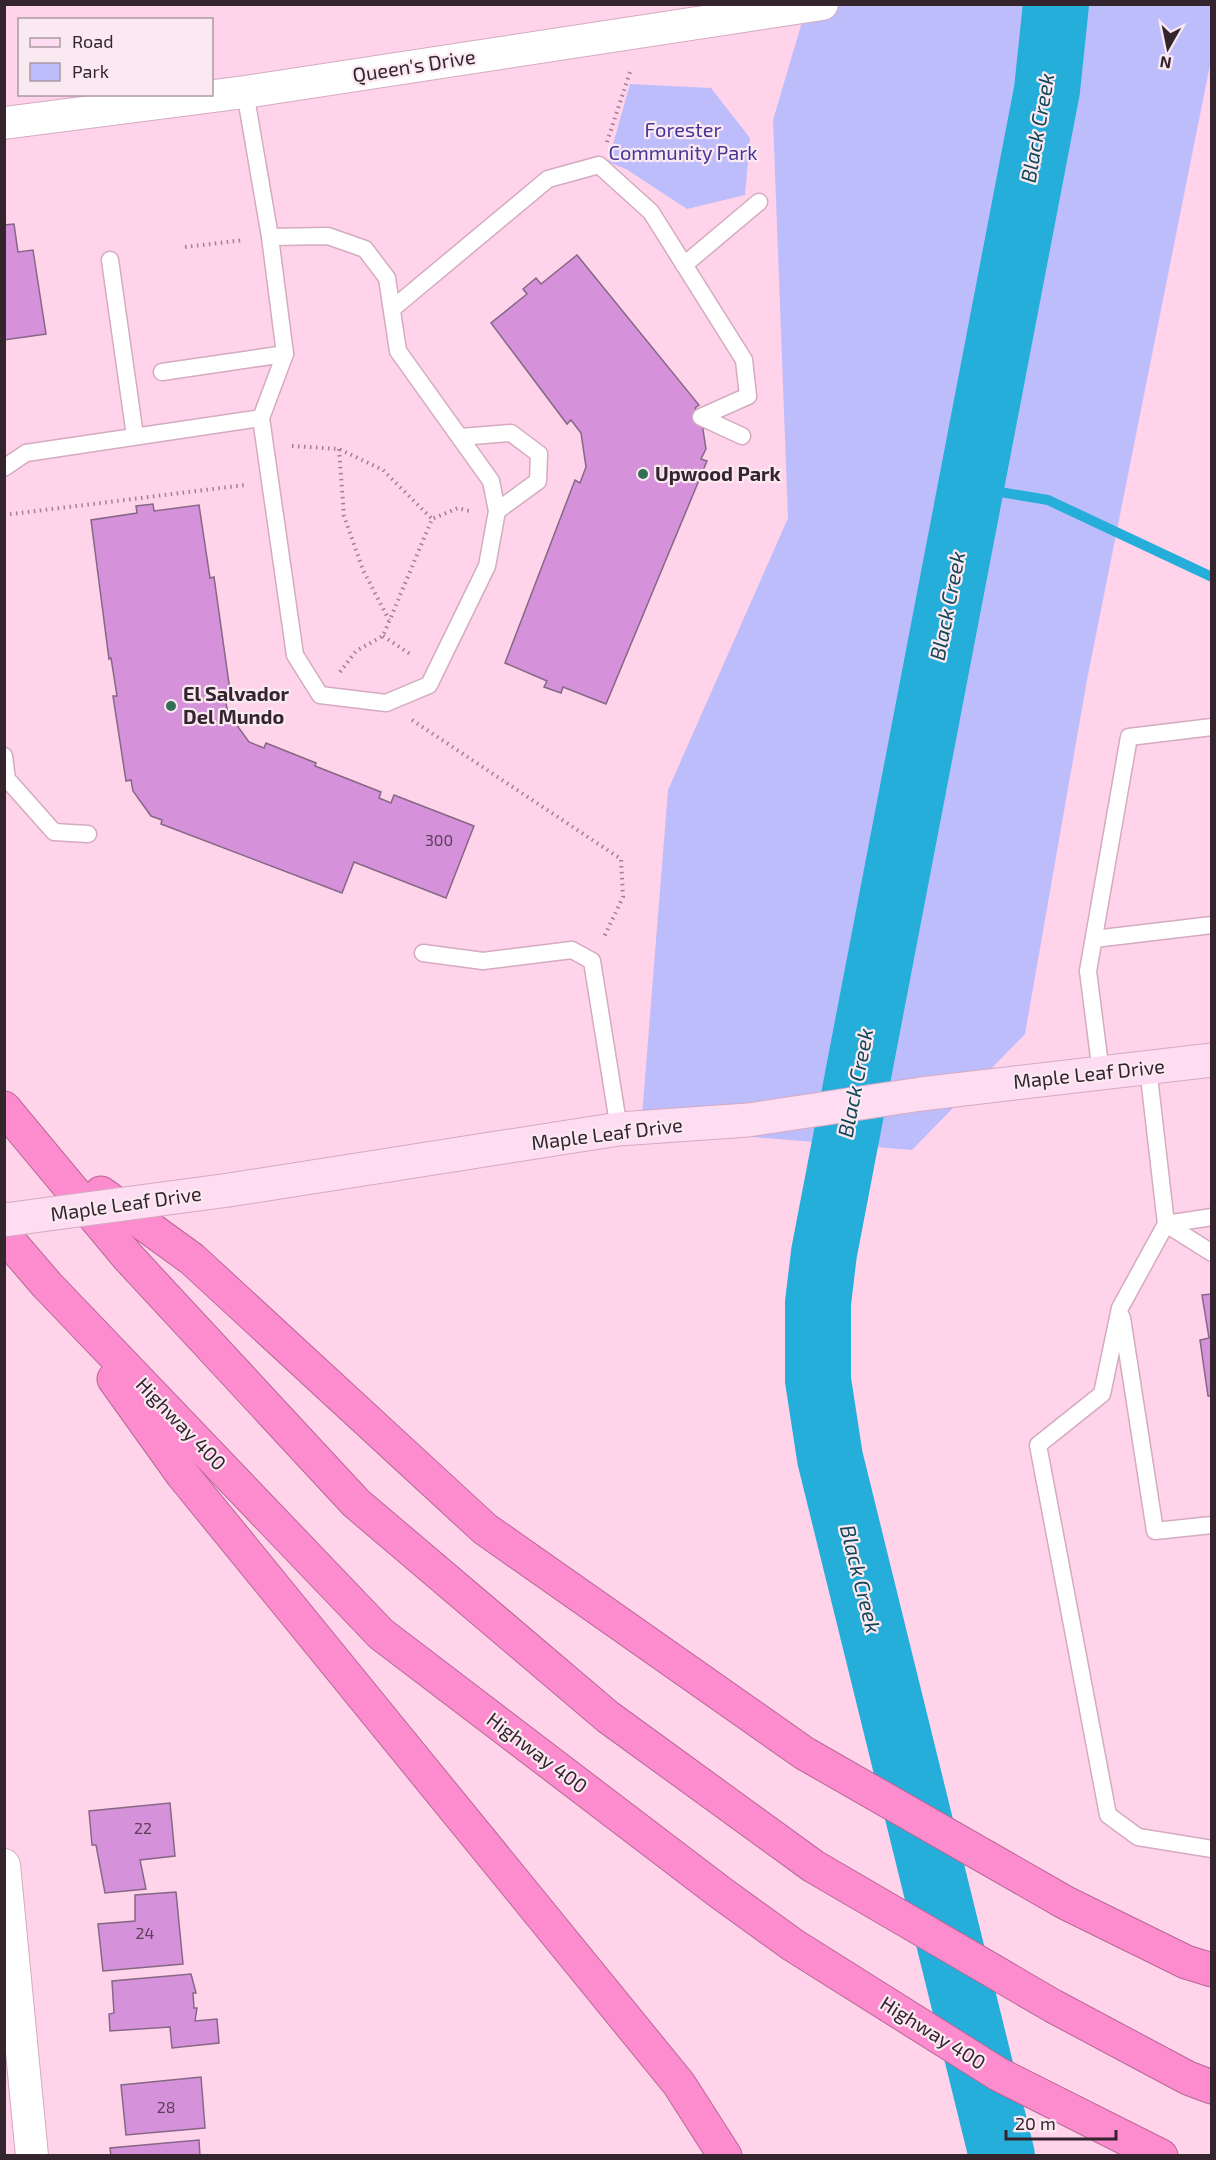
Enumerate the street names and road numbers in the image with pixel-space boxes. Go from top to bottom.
street label: Queen's Drive [351,43,477,87]
street label: Maple Leaf Drive [1012,1053,1166,1093]
street label: Maple Leaf Drive [530,1112,684,1154]
street label: Maple Leaf Drive [49,1181,203,1225]
street label: Highway 400 [132,1372,232,1475]
street label: Highway 400 [483,1707,593,1798]
street label: Highway 400 [876,1990,991,2074]

